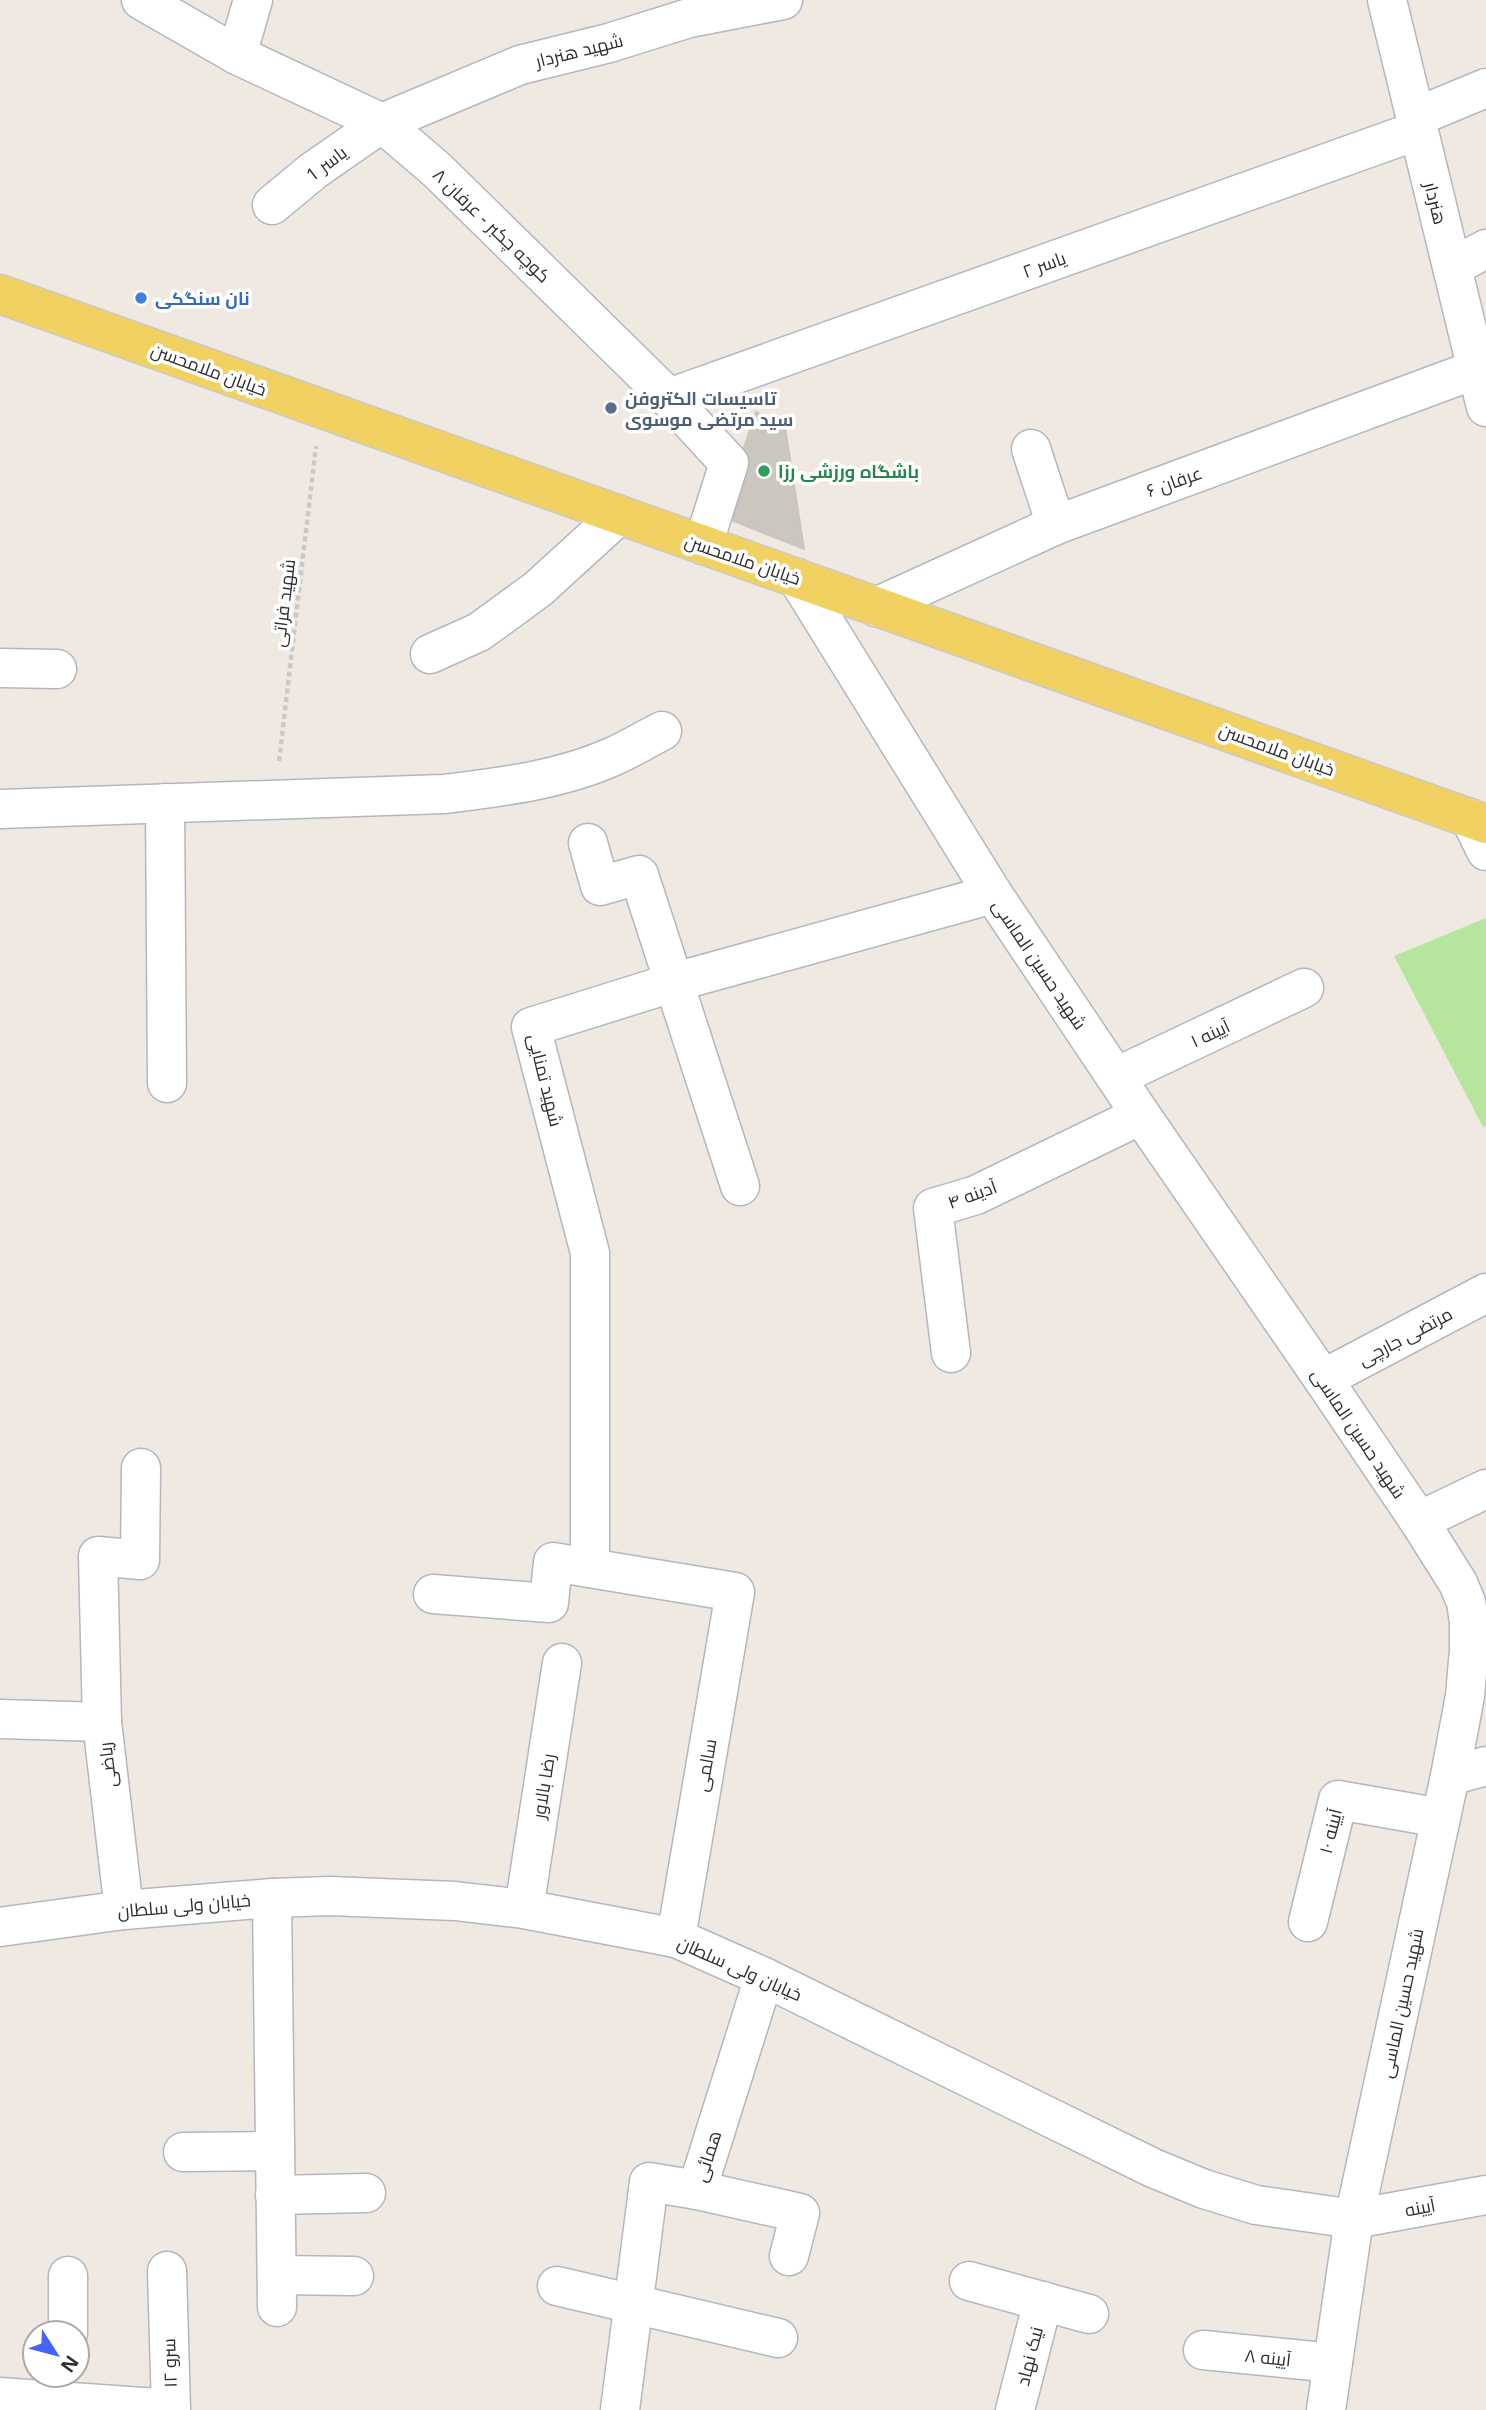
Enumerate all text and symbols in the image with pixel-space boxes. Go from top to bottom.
street label: شهید هنردار [532,28,625,73]
street label: یاسر 1 [301,140,351,186]
street label: کوچه چکبر - عرفان ۸ [427,163,556,288]
street label: هنردار [1419,178,1453,227]
street label: یاسر ۲ [1019,245,1069,283]
place label: نان سنگکی [155,286,250,310]
marker: نان سنگکی [133,290,149,306]
street label: خیابان ملامحسن [148,337,270,401]
place label: تاسیسات الکتروفن سید مرتضی موسوی [625,386,793,431]
marker: تاسیسات الکتروفن سید مرتضی موسوی [603,400,619,416]
place label: باشگاه ورزشی رزا [778,459,919,483]
street label: عرفان ۶ [1143,460,1205,502]
marker: باشگاه ورزشی رزا [756,463,772,479]
street label: خیابان ملامحسن [682,528,804,590]
street label: شهید فراتی [266,558,300,648]
street label: خیابان ملامحسن [1216,717,1338,781]
street label: شهید حسین الماسی [987,894,1093,1034]
street label: آیینه ۱ [1186,1013,1234,1053]
street label: شهید تمنایی [523,1031,569,1129]
street label: آدینه ۴ [944,1174,1000,1214]
street label: مرتضی جارچی [1354,1301,1457,1372]
street label: شهید حسین الماسی [1306,1363,1412,1503]
street label: سالمی [689,1737,721,1793]
street label: ریاضی [92,1741,122,1789]
street label: رضا بالاور [526,1752,560,1821]
street label: آیینه ۱۰ [1313,1806,1347,1856]
street label: خیابان ولی سلطان [116,1887,252,1923]
street label: شهید حسین الماسی [1373,1926,1429,2080]
street label: خیابان ولی سلطان [674,1930,806,2006]
street label: همائی [687,2127,727,2185]
street label: آیینه [1403,2192,1437,2222]
north arrow [21,2319,91,2389]
street label: نیک نهاد [1010,2324,1048,2388]
street label: سرو ۱۲ [156,2338,182,2388]
street label: آیینه ۸ [1244,2343,1293,2371]
text: N [55,2350,85,2378]

